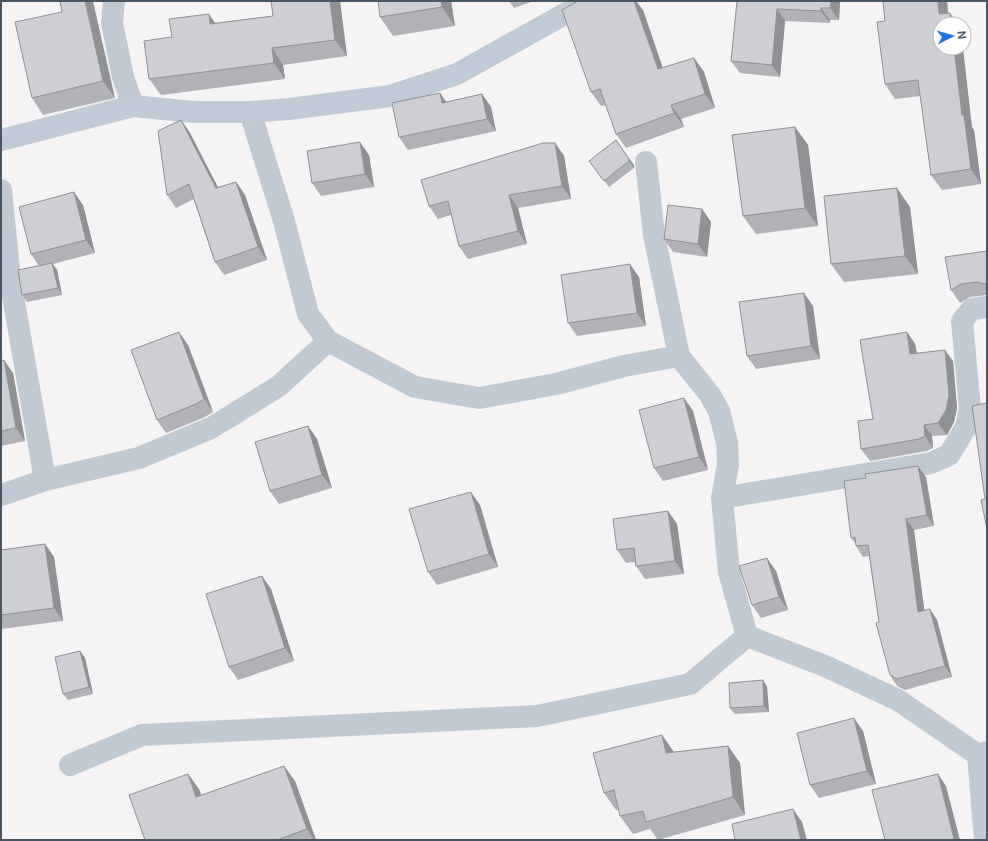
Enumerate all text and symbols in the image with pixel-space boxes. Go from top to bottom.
north arrow [932,16,972,56]
text: N [955,30,969,40]

